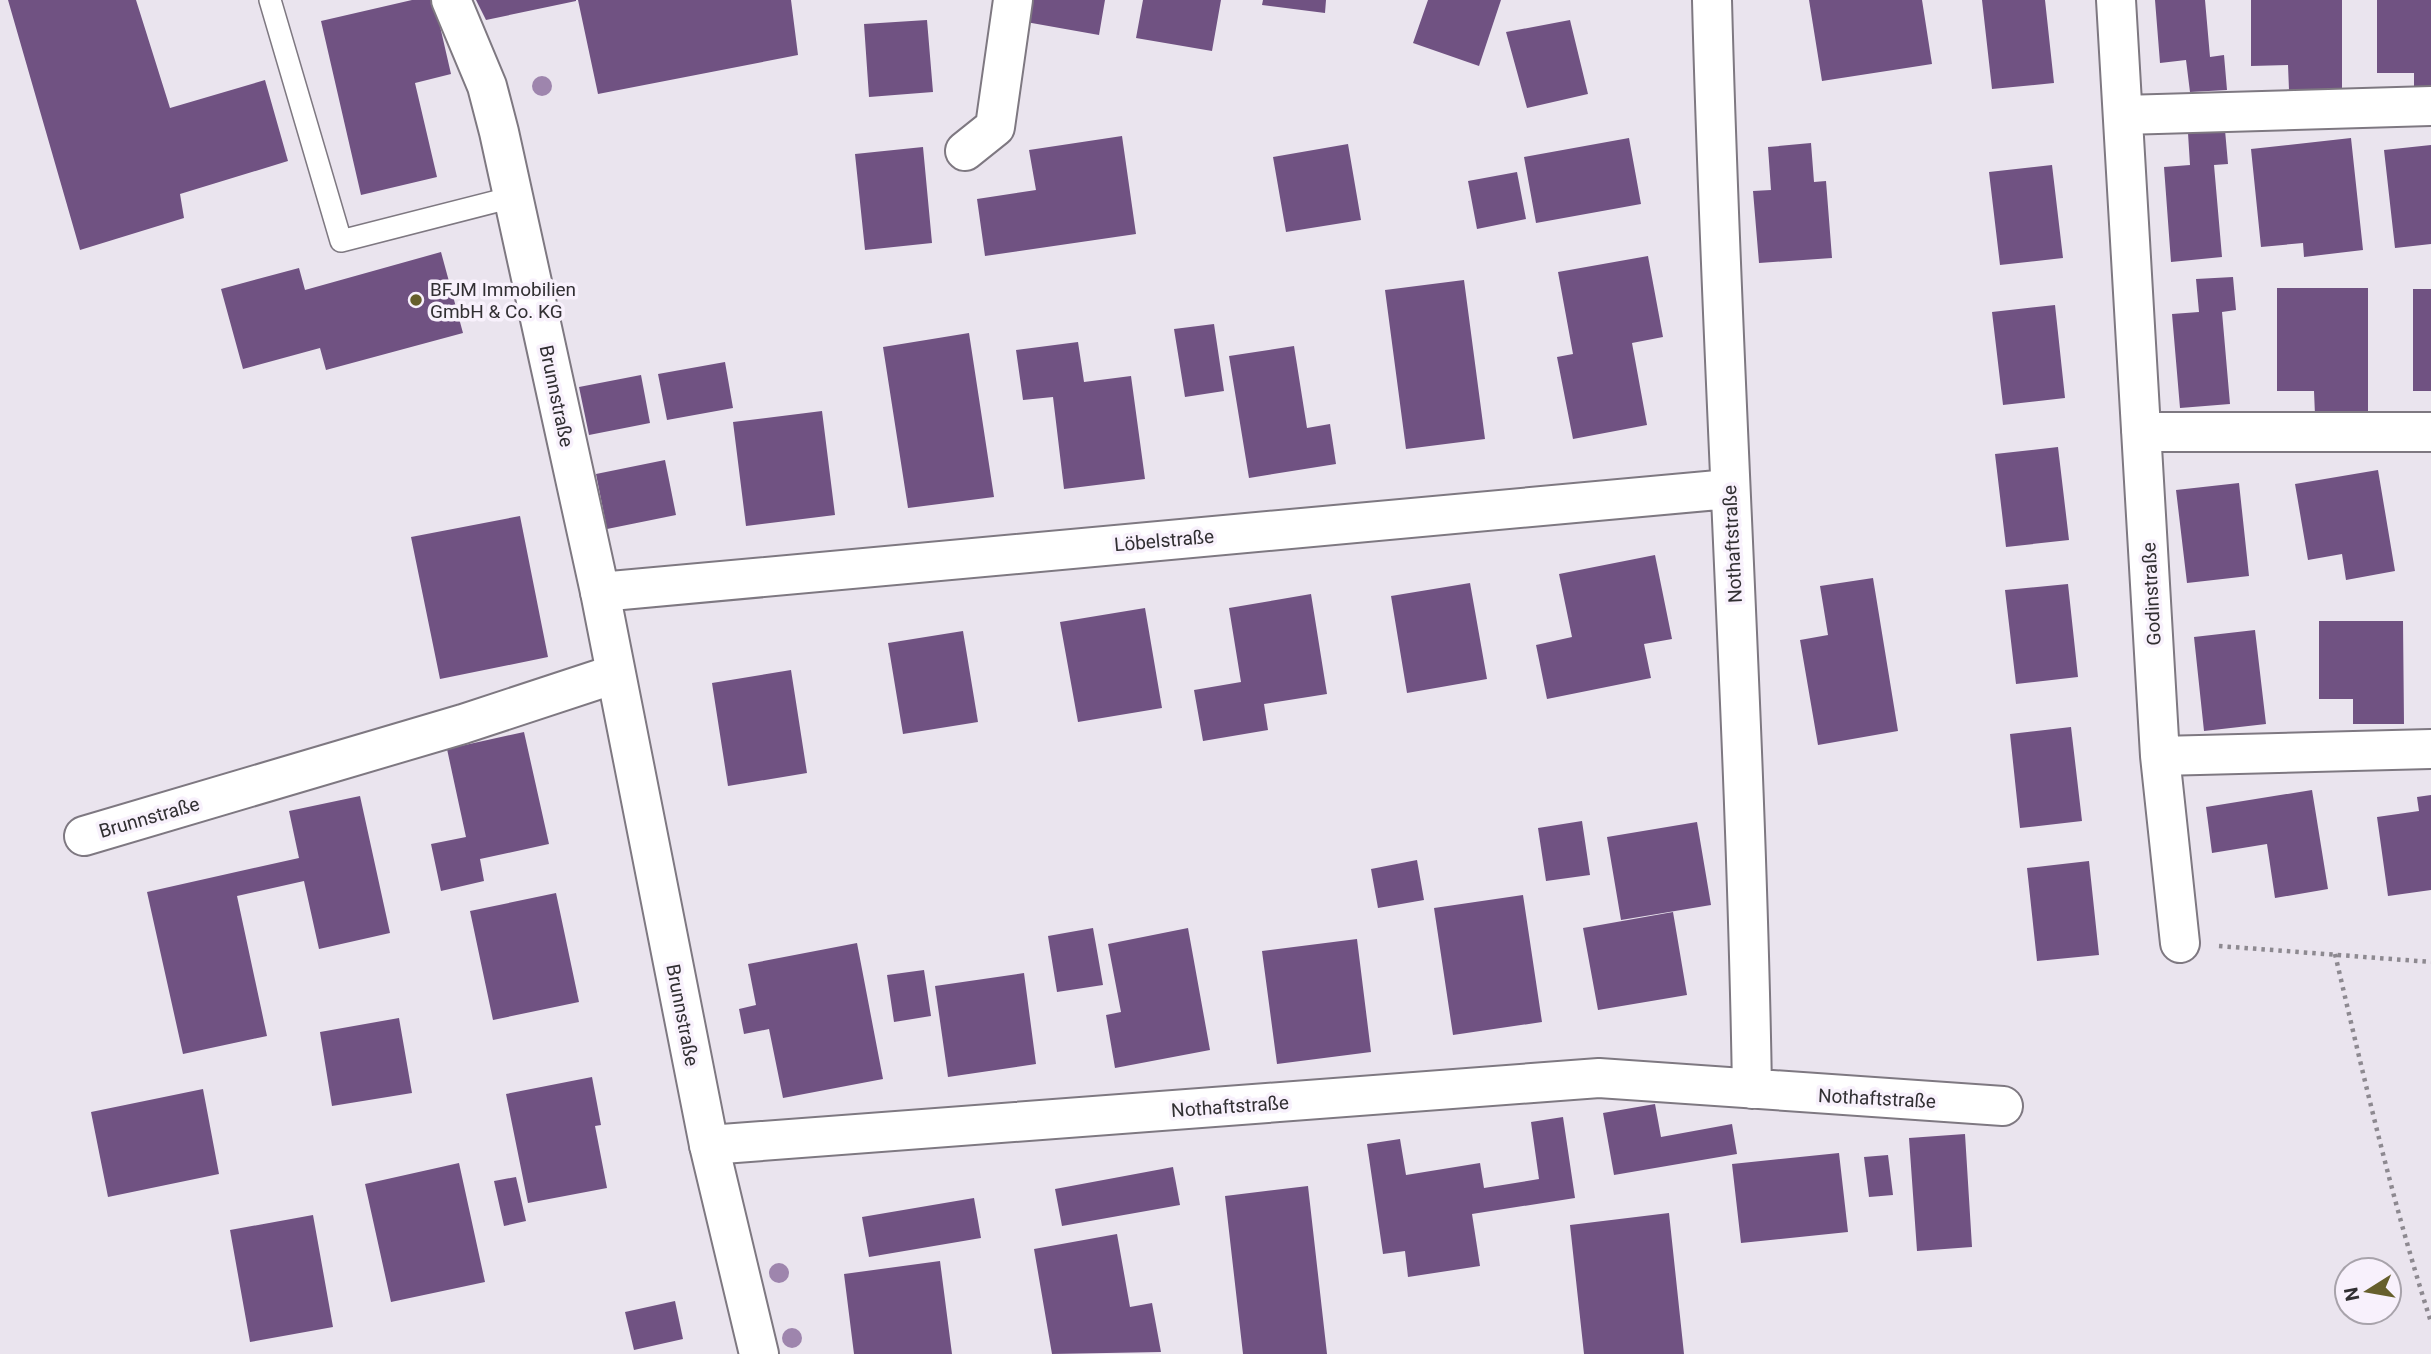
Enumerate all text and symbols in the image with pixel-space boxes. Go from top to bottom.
place label: BFJM Immobilien GmbH & Co. KG [430,278,576,323]
marker: BFJM Immobilien GmbH & Co. KG [408,292,424,308]
street label: Brunnstraße [534,343,579,449]
street label: Nothaftstraße [1718,484,1747,604]
street label: Löbelstraße [1113,525,1215,556]
street label: Godinstraße [2137,542,2166,646]
street label: Brunnstraße [96,792,202,843]
street label: Brunnstraße [661,962,704,1068]
street label: Nothaftstraße [1817,1084,1937,1113]
street label: Nothaftstraße [1170,1091,1290,1122]
north arrow [2333,1256,2403,1326]
text: N [2339,1285,2364,1303]

